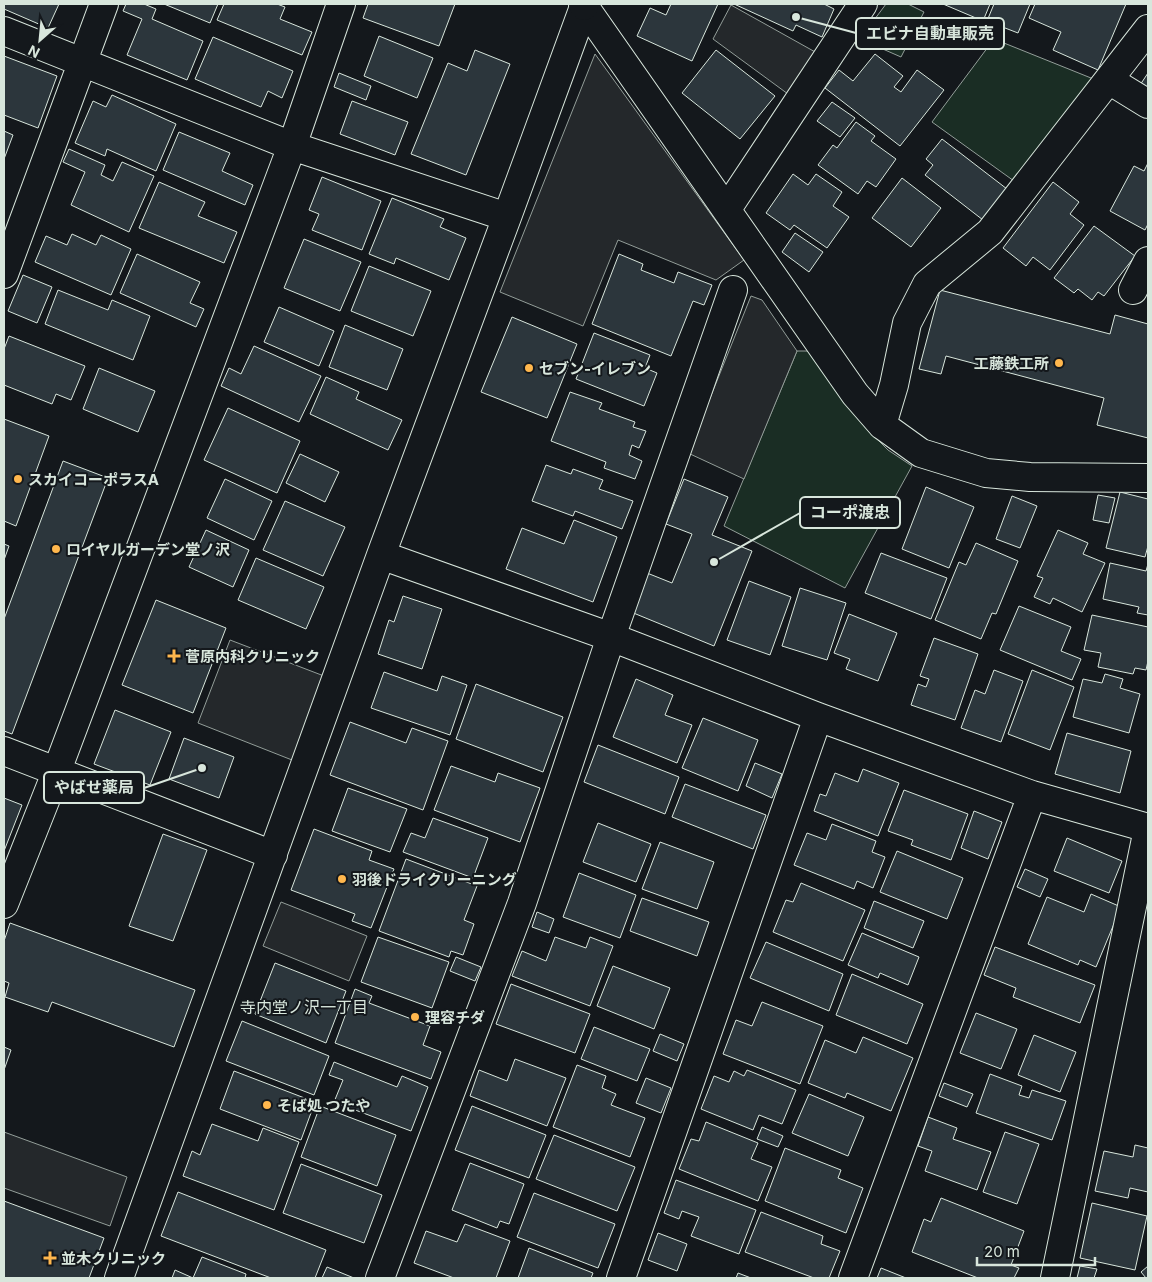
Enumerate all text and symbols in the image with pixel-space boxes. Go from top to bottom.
north arrow [15,15,65,65]
callout: エビナ自動車販売 [856,18,1004,49]
text: エビナ自動車販売 [866,23,994,43]
text: N [25,42,42,62]
place label: 工藤鉄工所 [974,354,1049,373]
marker: 工藤鉄工所 [1053,357,1065,369]
place label: セブン-イレブン [539,359,651,378]
marker: セブン-イレブン [523,362,535,374]
place label: スカイコーポラスA [28,470,159,489]
marker: スカイコーポラスA [12,473,24,485]
callout: コーポ渡忠 [800,497,900,528]
text: コーポ渡忠 [810,502,890,522]
place label: ロイヤルガーデン堂ノ沢 [66,540,230,559]
marker: ロイヤルガーデン堂ノ沢 [50,543,62,555]
place label: 菅原内科クリニック [185,647,320,666]
marker: 菅原内科クリニック [167,649,181,663]
callout: やばせ薬局 [44,772,144,803]
text: やばせ薬局 [54,777,134,797]
place label: 羽後ドライクリーニング [352,870,517,889]
marker: 羽後ドライクリーニング [336,873,348,885]
district label: 寺内堂ノ沢一丁目 [240,997,368,1017]
place label: 理容チダ [425,1008,485,1027]
marker: 理容チダ [409,1011,421,1023]
place label: そば処 つたや [277,1096,371,1115]
marker: そば処 つたや [261,1099,273,1111]
scale bar [977,1234,1094,1266]
text: 20 m [984,1242,1020,1261]
place label: 並木クリニック [61,1249,166,1268]
marker: 並木クリニック [43,1251,57,1265]

